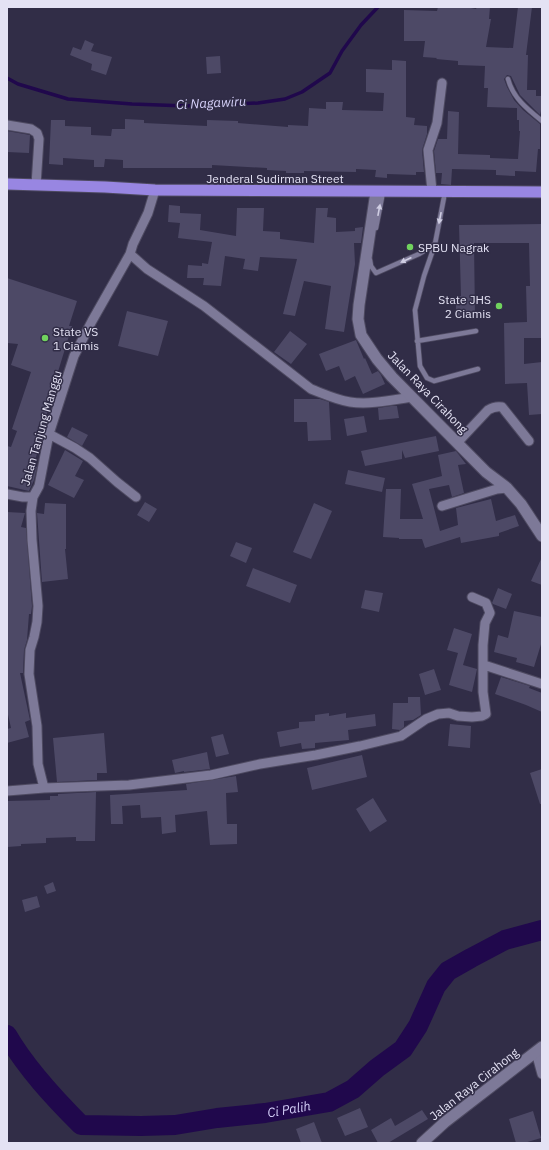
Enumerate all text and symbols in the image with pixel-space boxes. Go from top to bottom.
water label: Ci Nagawiru [176,93,246,113]
street label: Jenderal Sudirman Street [206,171,344,186]
one-way arrow [377,204,383,216]
one-way arrow [436,212,442,224]
place label: SPBU Nagrak [418,240,490,255]
marker: SPBU Nagrak [405,242,415,252]
one-way arrow [400,257,412,263]
place label: State JHS 2 Ciamis [438,292,491,321]
marker: State JHS 2 Ciamis [494,301,504,311]
place label: State VS 1 Ciamis [53,324,99,353]
marker: State VS 1 Ciamis [40,333,50,343]
street label: Jalan Raya Cirahong [385,348,472,437]
street label: Jalan Tanjung Manggu [17,369,65,487]
street label: Jalan Raya Cirahong [427,1044,522,1123]
water label: Ci Palih [266,1097,312,1121]

